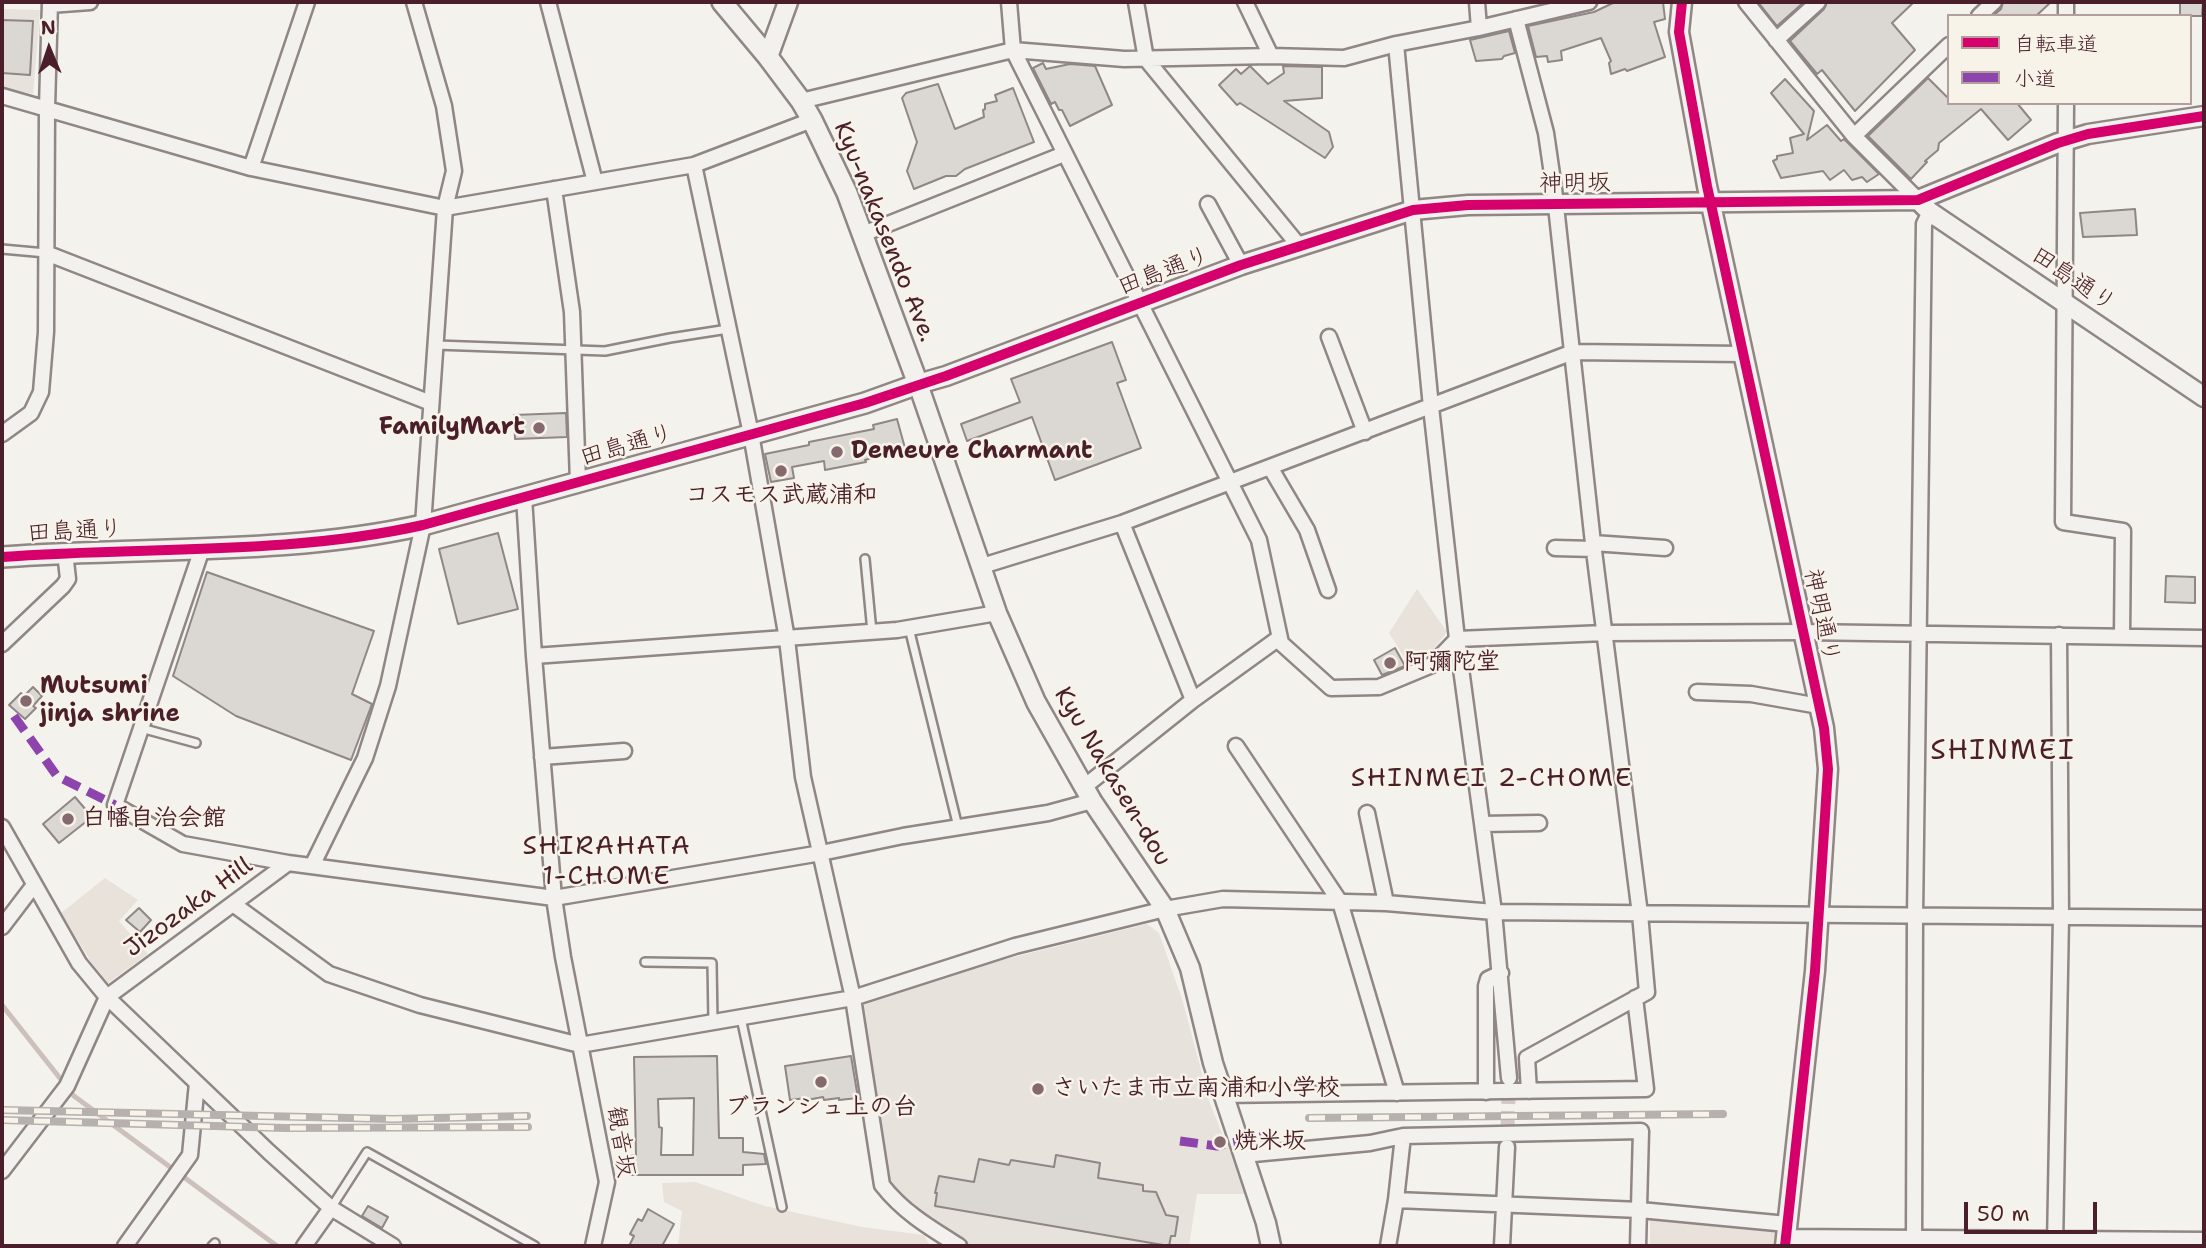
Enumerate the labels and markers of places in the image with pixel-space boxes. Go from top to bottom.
place label: FamilyMart [379,414,525,442]
marker: FamilyMart [531,420,547,436]
place label: Demeure Charmant [851,438,1092,466]
marker: Demeure Charmant [829,444,845,460]
marker: コスモス武蔵浦和 [773,463,789,479]
place label: コスモス武蔵浦和 [685,482,877,510]
place label: 阿彌陀堂 [1404,649,1500,677]
marker: 阿彌陀堂 [1382,655,1398,671]
place label: Mutsumi jinja shrine [40,673,180,729]
marker: Mutsumi jinja shrine [18,693,34,709]
place label: 白幡自治会館 [82,805,226,833]
marker: 白幡自治会館 [60,811,76,827]
marker: ブランシュ上の台 [813,1074,829,1090]
place label: さいたま市立南浦和小学校 [1052,1075,1340,1103]
marker: さいたま市立南浦和小学校 [1030,1081,1046,1097]
place label: ブランシュ上の台 [725,1094,917,1122]
place label: 焼米坂 [1234,1128,1306,1156]
marker: 焼米坂 [1212,1134,1228,1150]

